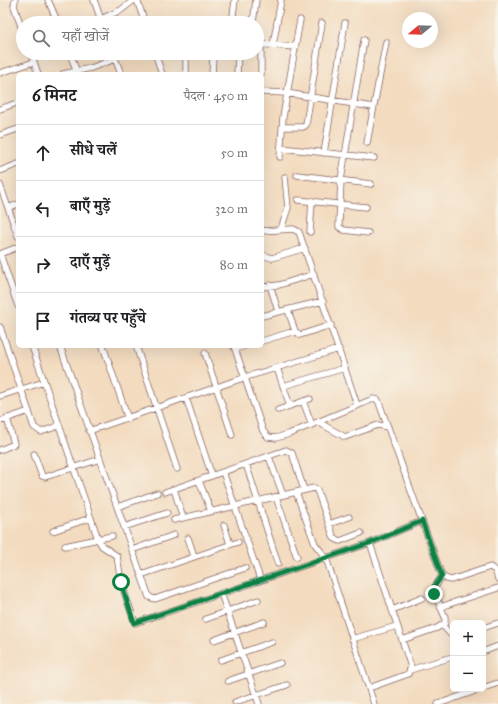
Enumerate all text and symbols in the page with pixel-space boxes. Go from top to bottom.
north arrow [402,12,438,48]
search box [16,16,264,60]
icon: search [30,27,52,49]
text: यहाँ खोजें [62,27,109,45]
text: 6 मिनट [32,85,77,106]
text: पैदल · 450 m [184,88,248,104]
text: सीधे चलें [70,141,117,159]
icon: ahead [32,142,54,164]
text: 50 m [221,145,248,161]
text: बाएँ मुड़ें [70,197,110,215]
icon: left [32,198,54,220]
text: 320 m [215,201,248,217]
text: दाएँ मुड़ें [70,253,110,271]
icon: right [32,254,54,276]
text: 80 m [220,257,248,273]
text: गंतव्य पर पहुँचे [70,309,146,327]
icon: arrive [32,310,54,332]
route start [112,573,130,591]
route end [425,585,443,603]
map controls [450,620,486,692]
button: + [450,620,486,656]
button: − [450,656,486,692]

